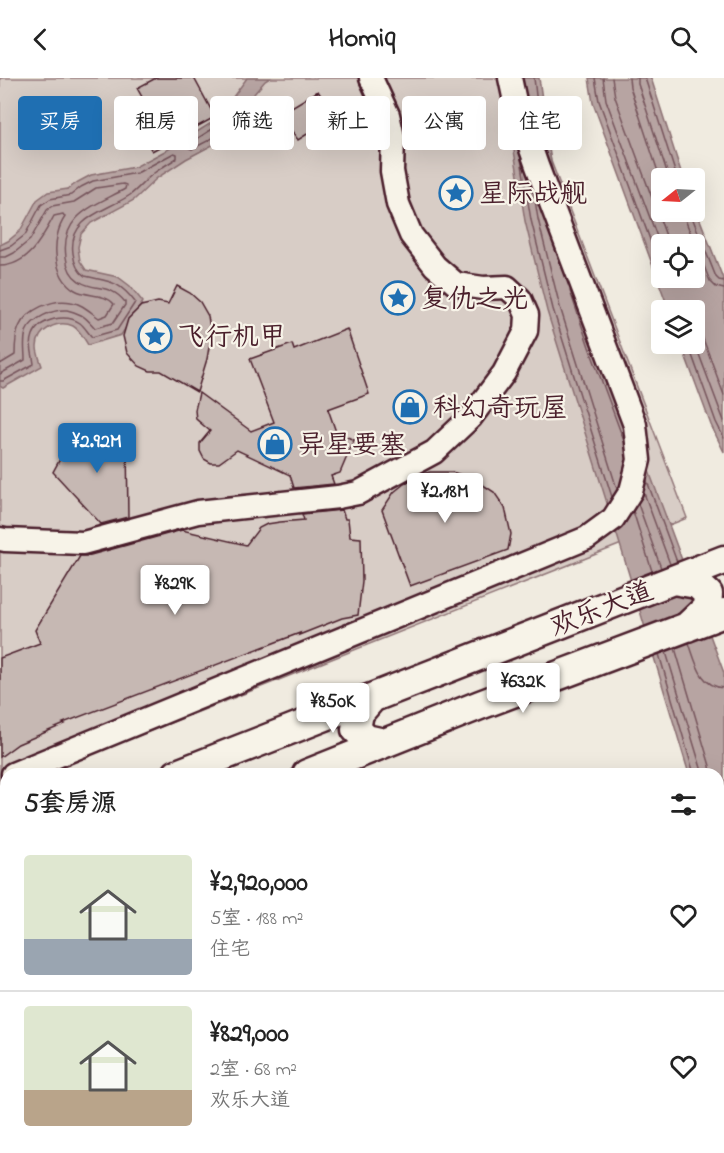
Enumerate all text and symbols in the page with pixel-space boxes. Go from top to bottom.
text: Homiq [329,20,395,59]
icon: back [24,23,57,56]
icon: search [667,23,700,56]
chip: 买房 [18,96,102,150]
chip: 租房 [114,96,198,150]
chip: 筛选 [210,96,294,150]
chip: 新上 [306,96,390,150]
chip: 公寓 [402,96,486,150]
chip: 住宅 [498,96,582,150]
north arrow [651,168,705,222]
map controls [651,168,705,354]
place icon: 星际战舰 [438,175,474,211]
place label: 星际战舰 [479,176,587,215]
button: locate [651,234,705,288]
place icon: 复仇之光 [380,280,416,316]
place label: 复仇之光 [421,281,529,320]
button: layers [651,300,705,354]
place icon: 飞行机甲 [137,318,173,354]
place label: 飞行机甲 [178,319,286,358]
shop icon: 科幻奇玩屋 [392,389,428,425]
place label: 科幻奇玩屋 [433,390,568,429]
pin: ¥2.92M [48,423,146,474]
shop icon: 异星要塞 [257,426,293,462]
place label: 异星要塞 [298,427,406,466]
text: ¥2.92M [72,428,122,457]
pin: ¥2.18M [396,473,494,524]
text: ¥2.18M [421,478,469,507]
pin: ¥829K [133,565,217,616]
text: ¥829K [155,570,195,599]
street label: 欢乐大道 [544,573,659,648]
pin: ¥632K [481,663,565,714]
text: ¥632K [501,668,545,697]
pin: ¥850K [291,683,375,734]
text: ¥850K [310,688,356,717]
text: 5套房源 [24,786,117,824]
icon: filters [667,788,700,821]
text: ¥2,920,000 [210,865,308,903]
icon: home [72,879,144,951]
icon: heart [667,899,700,932]
text: 5室 · 188 m² [210,905,304,934]
text: 住宅 [210,936,250,965]
text: ¥829,000 [210,1016,289,1054]
icon: home [72,1030,144,1102]
icon: heart [667,1050,700,1083]
text: 2室 · 68 m² [210,1056,297,1085]
text: 欢乐大道 [210,1087,290,1116]

